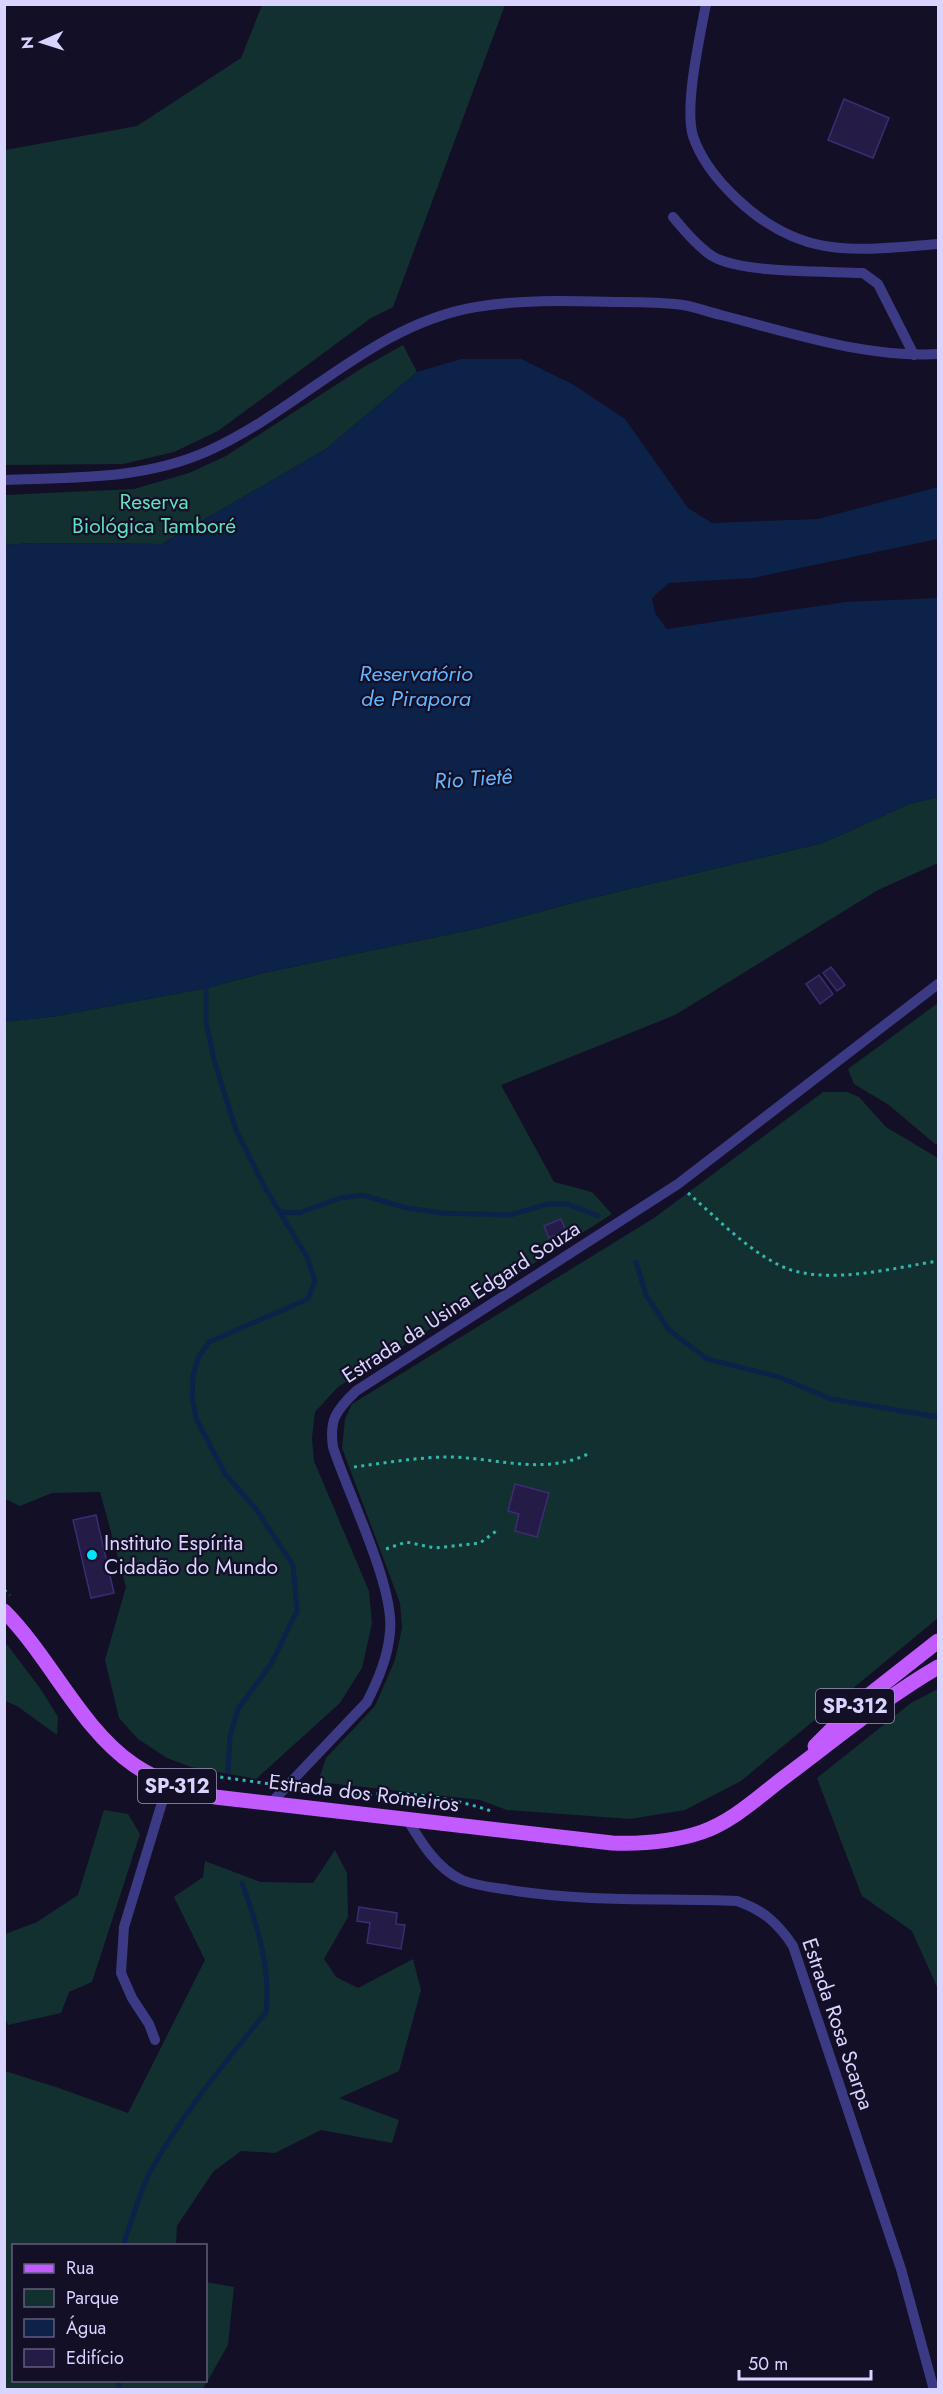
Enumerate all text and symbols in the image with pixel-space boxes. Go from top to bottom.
north arrow [12,12,72,72]
text: N [16,36,39,50]
park label: Reserva Biológica Tamboré [72,487,236,541]
water label: Reservatório de Pirapora [359,657,473,714]
water label: Rio Tietê [433,759,513,797]
street label: Estrada da Usina Edgard Souza [336,1214,586,1390]
place label: Instituto Espírita Cidadão do Mundo [104,1528,278,1582]
marker: Instituto Espírita Cidadão do Mundo [85,1548,99,1562]
road number: SP-312 [816,1689,894,1723]
street label: Estrada dos Romeiros [267,1766,461,1820]
road number: SP-312 [138,1769,216,1803]
street label: Estrada Rosa Scarpa [795,1934,881,2114]
legend [12,2244,207,2382]
text: Rua [66,2255,94,2281]
text: Parque [66,2285,119,2311]
text: Água [66,2315,106,2341]
scale bar [739,2343,871,2381]
text: Edifício [66,2345,124,2371]
text: 50 m [748,2351,788,2377]

